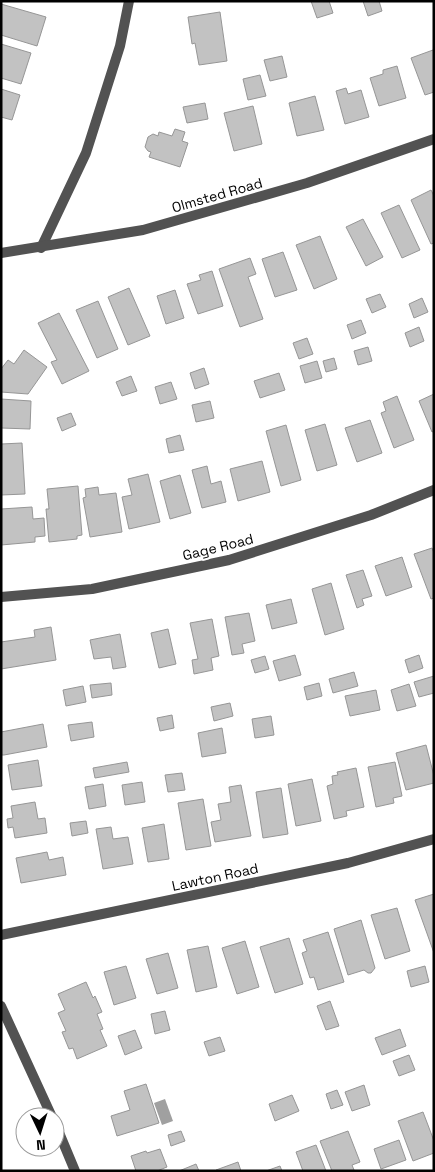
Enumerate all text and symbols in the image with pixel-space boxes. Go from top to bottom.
street label: Olmsted Road [170,173,264,217]
street label: Gage Road [181,530,255,564]
street label: Lawton Road [170,859,260,895]
north arrow [15,1107,65,1157]
text: N [36,1136,46,1154]

